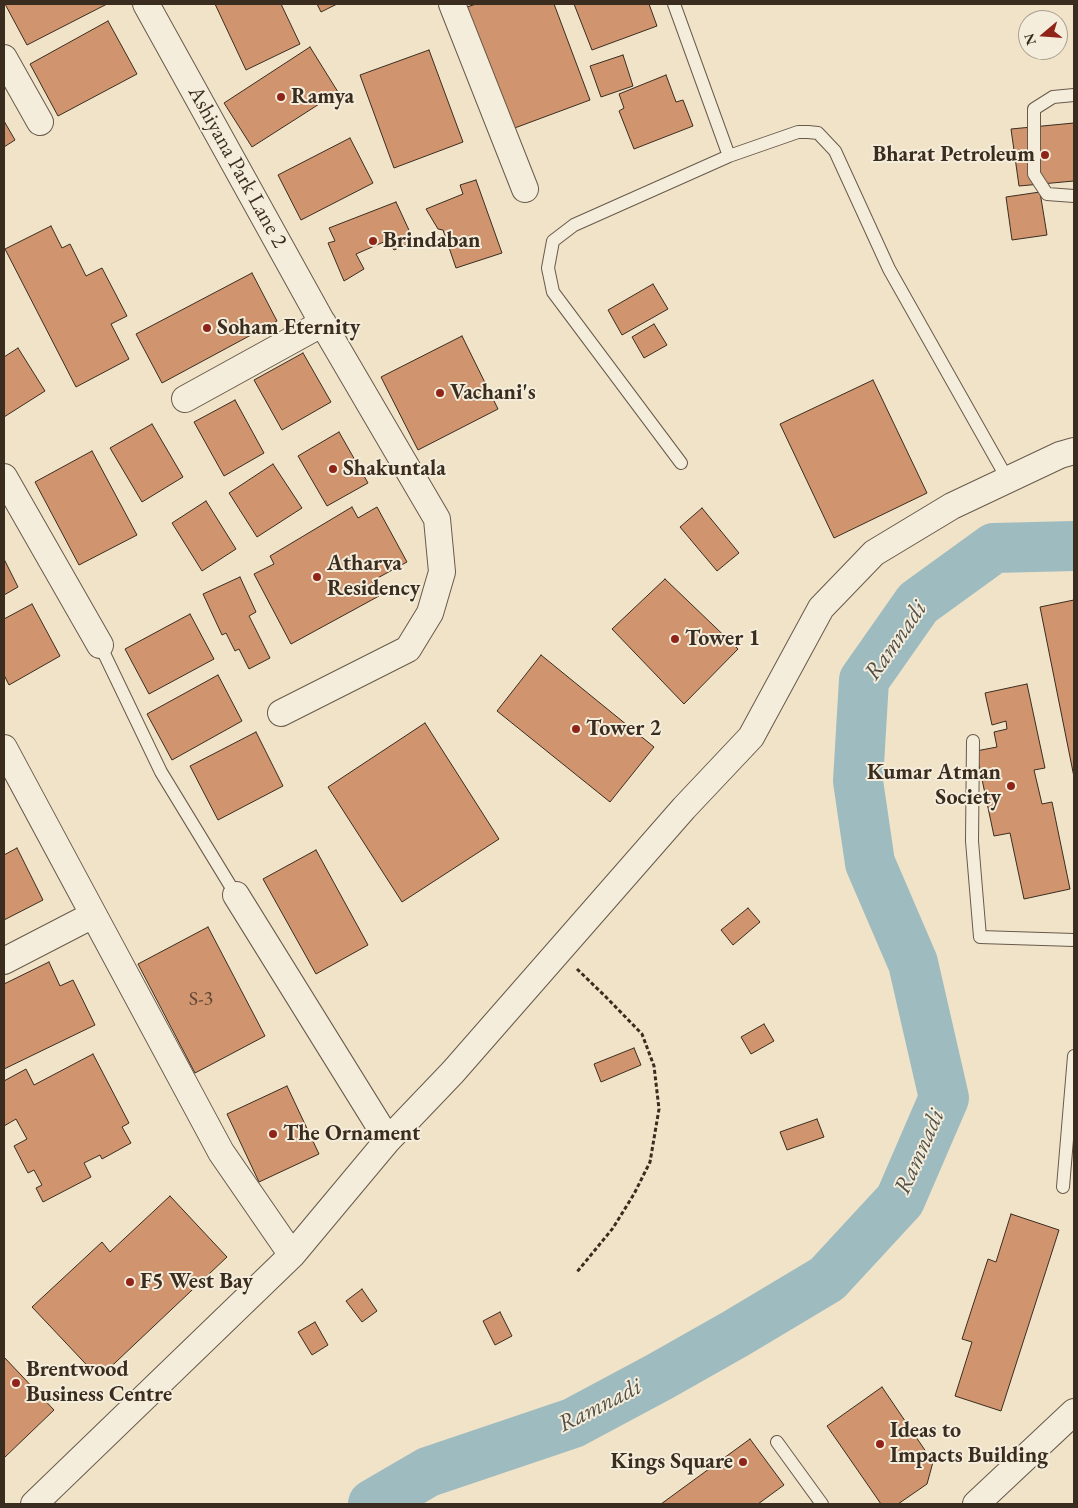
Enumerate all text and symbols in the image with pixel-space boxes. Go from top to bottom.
north arrow [1018,10,1068,60]
text: N [1019,31,1040,48]
street label: Ashiyana Park Lane 2 [182,82,292,252]
place label: Ramya [291,84,354,110]
marker: Ramya [275,91,287,103]
place label: Bharat Petroleum [872,142,1035,168]
marker: Bharat Petroleum [1039,149,1051,161]
place label: Brindaban [383,228,481,254]
marker: Brindaban [367,235,379,247]
place label: Soham Eternity [217,315,360,341]
marker: Soham Eternity [201,322,213,334]
place label: Vachani's [450,380,536,406]
marker: Vachani's [434,387,446,399]
place label: Shakuntala [343,456,446,482]
marker: Shakuntala [327,463,339,475]
place label: Atharva Residency [327,551,420,602]
marker: Atharva Residency [311,571,323,583]
water label: Ramnadi [858,596,934,686]
place label: Tower 1 [685,626,760,652]
marker: Tower 1 [669,633,681,645]
place label: Tower 2 [586,716,661,742]
marker: Tower 2 [570,723,582,735]
place label: Kumar Atman Society [867,760,1001,811]
marker: Kumar Atman Society [1005,780,1017,792]
house number: S-3 [189,988,213,1012]
water label: Ramnadi [889,1105,951,1199]
place label: The Ornament [283,1121,420,1147]
marker: The Ornament [267,1128,279,1140]
place label: F5 West Bay [140,1269,253,1295]
marker: F5 West Bay [124,1276,136,1288]
place label: Brentwood Business Centre [26,1357,172,1408]
water label: Ramnadi [553,1373,647,1439]
marker: Brentwood Business Centre [10,1377,22,1389]
place label: Ideas to Impacts Building [890,1418,1048,1470]
marker: Ideas to Impacts Building [874,1438,886,1450]
place label: Kings Square [610,1449,733,1475]
marker: Kings Square [737,1456,749,1468]

